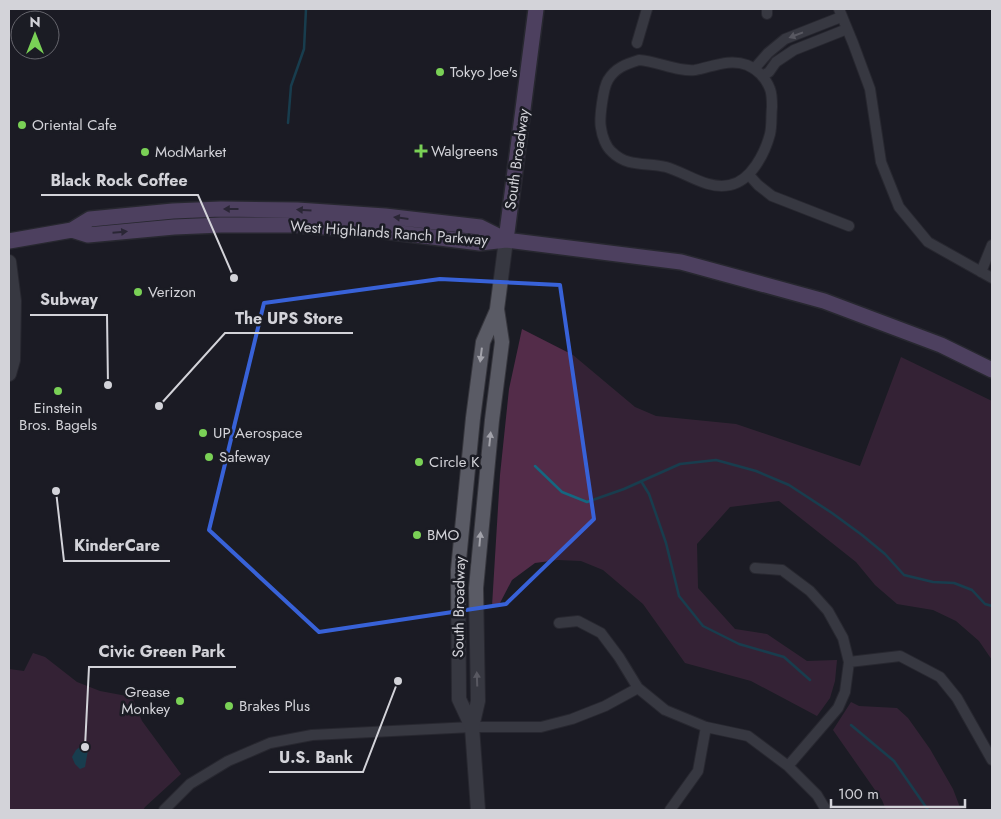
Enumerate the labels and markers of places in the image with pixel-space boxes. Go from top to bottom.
place label: Tokyo Joe's [450,61,517,83]
marker: Tokyo Joe's [434,66,446,78]
place label: Oriental Cafe [32,114,117,136]
marker: Oriental Cafe [16,119,28,131]
place label: Walgreens [431,140,498,162]
place label: ModMarket [155,141,227,163]
marker: Walgreens [415,145,427,157]
marker: ModMarket [139,146,151,158]
callout: Black Rock Coffee [41,164,198,195]
place label: Verizon [148,281,196,303]
callout: Subway [30,284,107,315]
marker: Verizon [132,286,144,298]
callout: The UPS Store [225,302,353,333]
marker: Einstein Bros. Bagels [52,385,64,397]
place label: Einstein Bros. Bagels [19,397,97,436]
place label: UP Aerospace [213,422,303,444]
marker: UP Aerospace [197,427,209,439]
place label: Safeway [219,446,271,468]
marker: Safeway [203,451,215,463]
place label: Circle K [429,451,480,473]
marker: Circle K [413,456,425,468]
place label: BMO [427,524,460,546]
marker: BMO [411,529,423,541]
callout: KinderCare [64,530,170,561]
callout: Civic Green Park [89,636,236,667]
place label: Grease Monkey [121,681,170,720]
marker: Grease Monkey [174,695,186,707]
place label: Brakes Plus [239,695,310,717]
marker: Brakes Plus [223,700,235,712]
callout: U.S. Bank [269,741,363,772]

